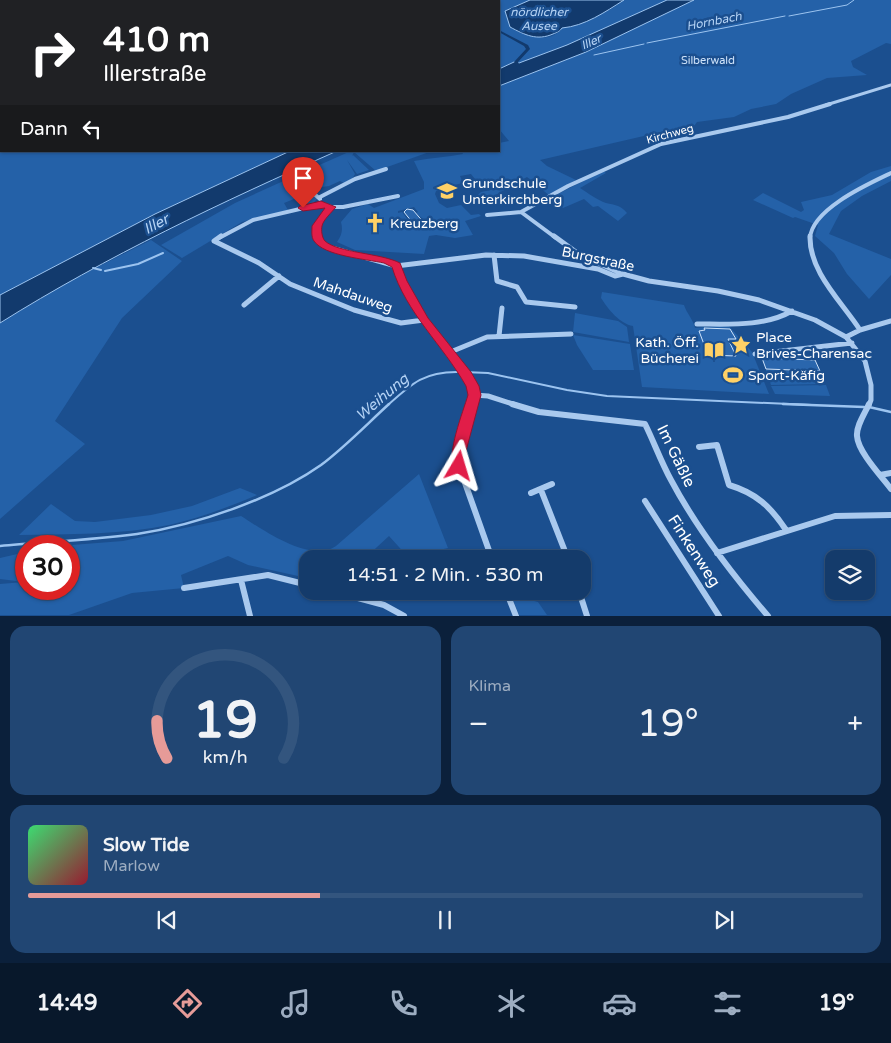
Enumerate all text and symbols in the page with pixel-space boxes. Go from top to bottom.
water label: nördlicher Ausee [510,5,569,33]
water label: Hornbach [685,9,744,33]
text: 410 m [103,19,210,61]
icon: right [20,20,85,85]
water label: Iller [579,31,605,53]
park label: Silberwald [681,54,735,67]
text: Illerstraße [103,61,206,87]
icon: left [78,115,106,143]
text: Dann [20,118,68,140]
street label: Kirchweg [645,121,695,147]
pin [282,157,324,208]
icon: arrive [289,164,317,192]
place label: Grundschule Unterkirchberg [462,175,562,208]
school or university icon: Grundschule Unterkirchberg [436,180,458,202]
water label: Iller [140,209,174,238]
church icon: Kreuzberg [364,212,386,234]
place label: Kreuzberg [390,215,459,232]
street label: Burgstraße [560,243,636,275]
street label: Mahdauweg [311,273,395,317]
place label: Place Brives-Charensac [756,329,872,362]
place label: Kath. Öff. Bücherei [635,334,699,367]
place icon: Place Brives-Charensac [730,334,752,356]
library icon: Kath. Öff. Bücherei [703,339,725,361]
sports icon: Sport-Käfig [722,364,744,386]
place label: Sport-Käfig [748,367,825,384]
water label: Weihung [352,369,413,424]
street label: Im Gäßle [652,421,700,491]
position arrow [432,439,484,491]
street label: Finkenweg [663,511,725,591]
speed limit sign: 30 [15,535,80,600]
map controls [825,550,875,600]
button: layers [825,550,875,600]
text: 14:51 · 2 Min. · 530 m [347,564,543,586]
text: Klima [469,676,511,696]
text: 19 [193,689,258,752]
text: 19° [637,701,699,747]
text: − [469,707,488,741]
text: + [847,707,863,741]
text: km/h [203,747,248,768]
text: Slow Tide [103,834,190,856]
text: Marlow [103,856,160,876]
icon: previous [153,906,181,934]
icon: pause [431,906,459,934]
icon: next [710,906,738,934]
icon: directions [170,986,205,1021]
icon: music [278,986,313,1021]
icon: phone [386,986,421,1021]
icon: climate [494,986,529,1021]
icon: car [602,986,637,1021]
icon: filters [710,986,745,1021]
text: 14:49 [37,990,97,1016]
text: 19° [818,990,854,1016]

